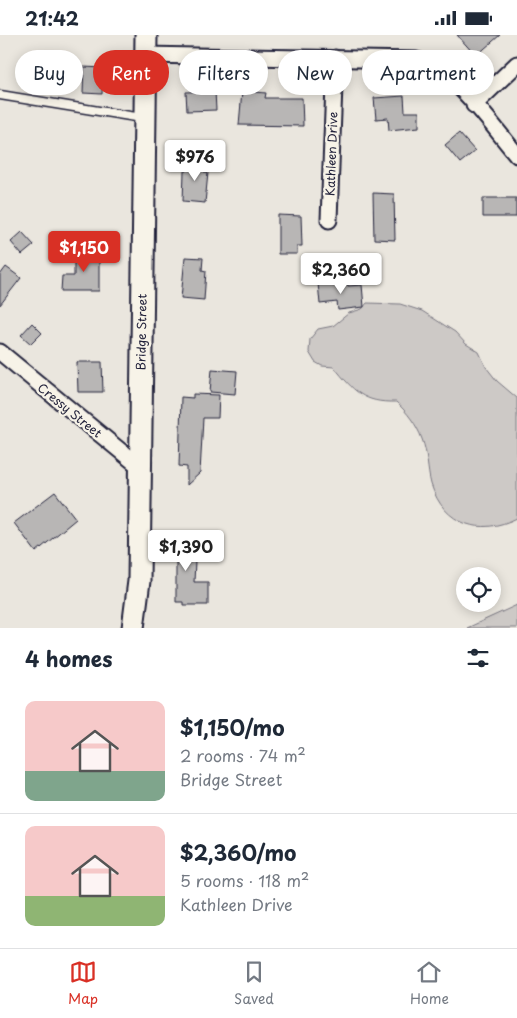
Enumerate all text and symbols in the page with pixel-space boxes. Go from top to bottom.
text: 21:42 [25,4,79,32]
chip: Buy [15,50,83,95]
chip: Rent [93,50,169,95]
chip: Filters [179,50,268,95]
chip: New [278,50,352,95]
chip: Apartment [362,50,494,95]
street label: Kathleen Drive [321,111,341,197]
pin: $976 [165,139,225,182]
text: $976 [176,144,214,168]
pin: $1,150 [43,231,125,273]
text: $1,150 [59,235,109,259]
pin: $2,360 [300,253,382,295]
text: $2,360 [312,257,370,281]
street label: Bridge Street [131,293,151,370]
street label: Cressy Street [34,378,106,442]
pin: $1,390 [145,529,227,572]
text: $1,390 [159,534,213,558]
map controls [456,567,501,612]
button: locate [456,567,501,612]
text: 4 homes [25,642,112,674]
icon: filters [464,644,492,672]
text: $1,150/mo [180,711,284,743]
icon: home [65,721,125,781]
text: 2 rooms · 74 m² [180,743,306,767]
text: Bridge Street [180,767,282,791]
text: $2,360/mo [180,836,296,868]
icon: home [65,846,125,906]
text: 5 rooms · 118 m² [180,868,309,892]
text: Kathleen Drive [180,892,293,916]
tab: Map [68,958,98,1009]
tab: Saved [234,958,274,1009]
tab: Home [410,958,449,1009]

